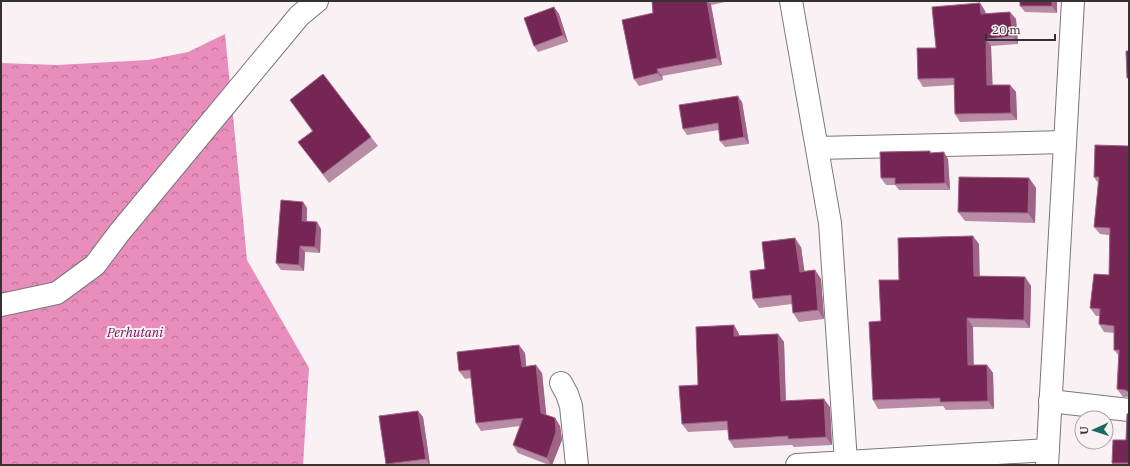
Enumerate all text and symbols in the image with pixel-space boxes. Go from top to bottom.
scale bar [986,16,1055,42]
text: 20 m [992,22,1021,37]
park label: Perhutani [106,324,163,341]
north arrow [1074,410,1114,450]
text: U [1077,425,1091,435]

